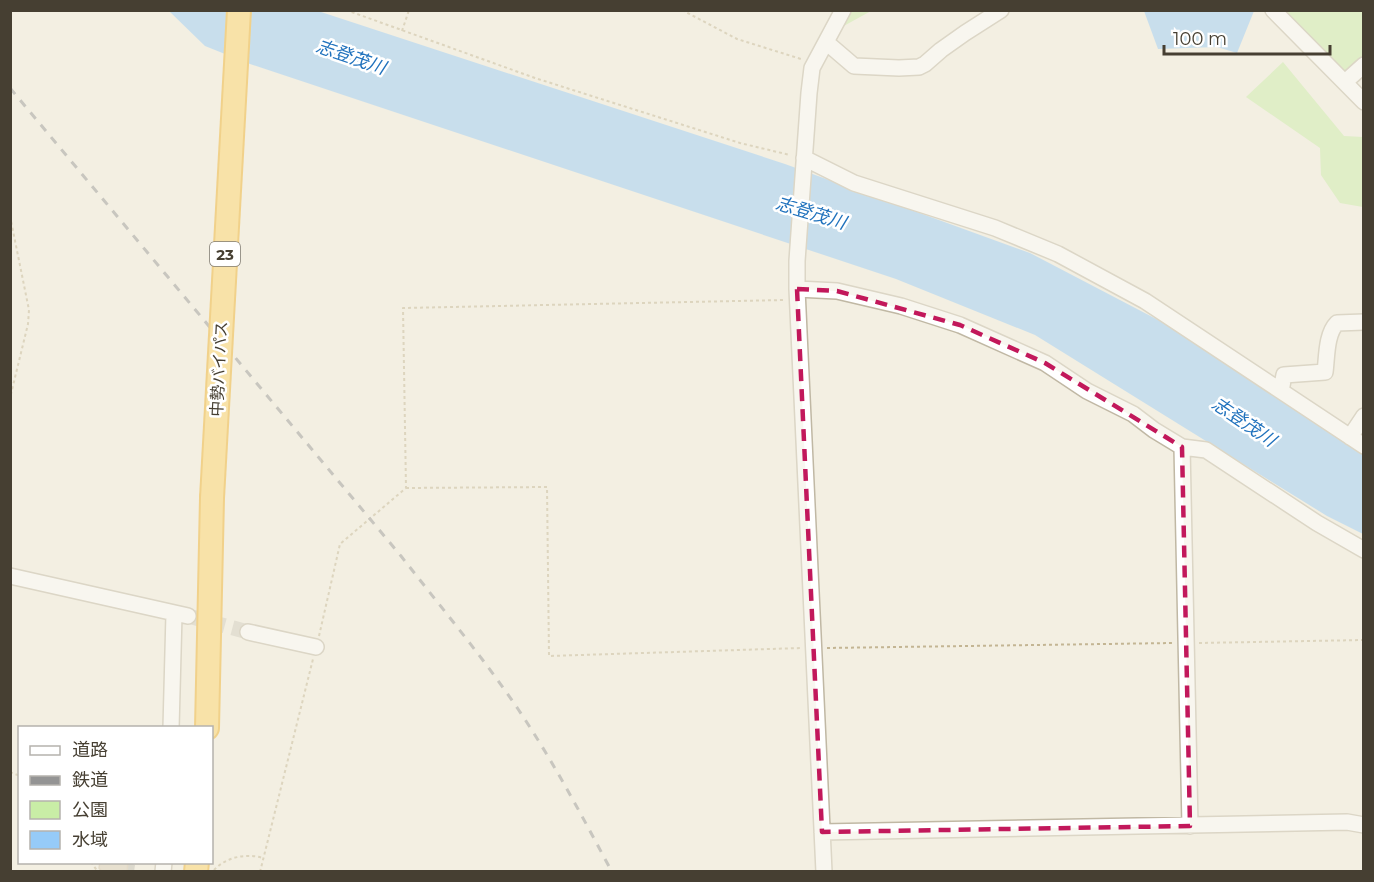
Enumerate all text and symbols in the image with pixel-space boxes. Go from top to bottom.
scale bar [1164,18,1330,56]
text: 100 m [1173,28,1227,50]
water label: 志登茂川 [313,35,391,80]
water label: 志登茂川 [773,192,851,235]
road number: 23 [210,242,240,266]
street label: 中勢バイパス [207,321,231,417]
water label: 志登茂川 [1208,393,1282,452]
legend [18,726,213,864]
text: 道路 [72,739,108,761]
text: 鉄道 [72,769,108,791]
text: 公園 [72,799,108,821]
text: 水域 [72,829,108,851]

